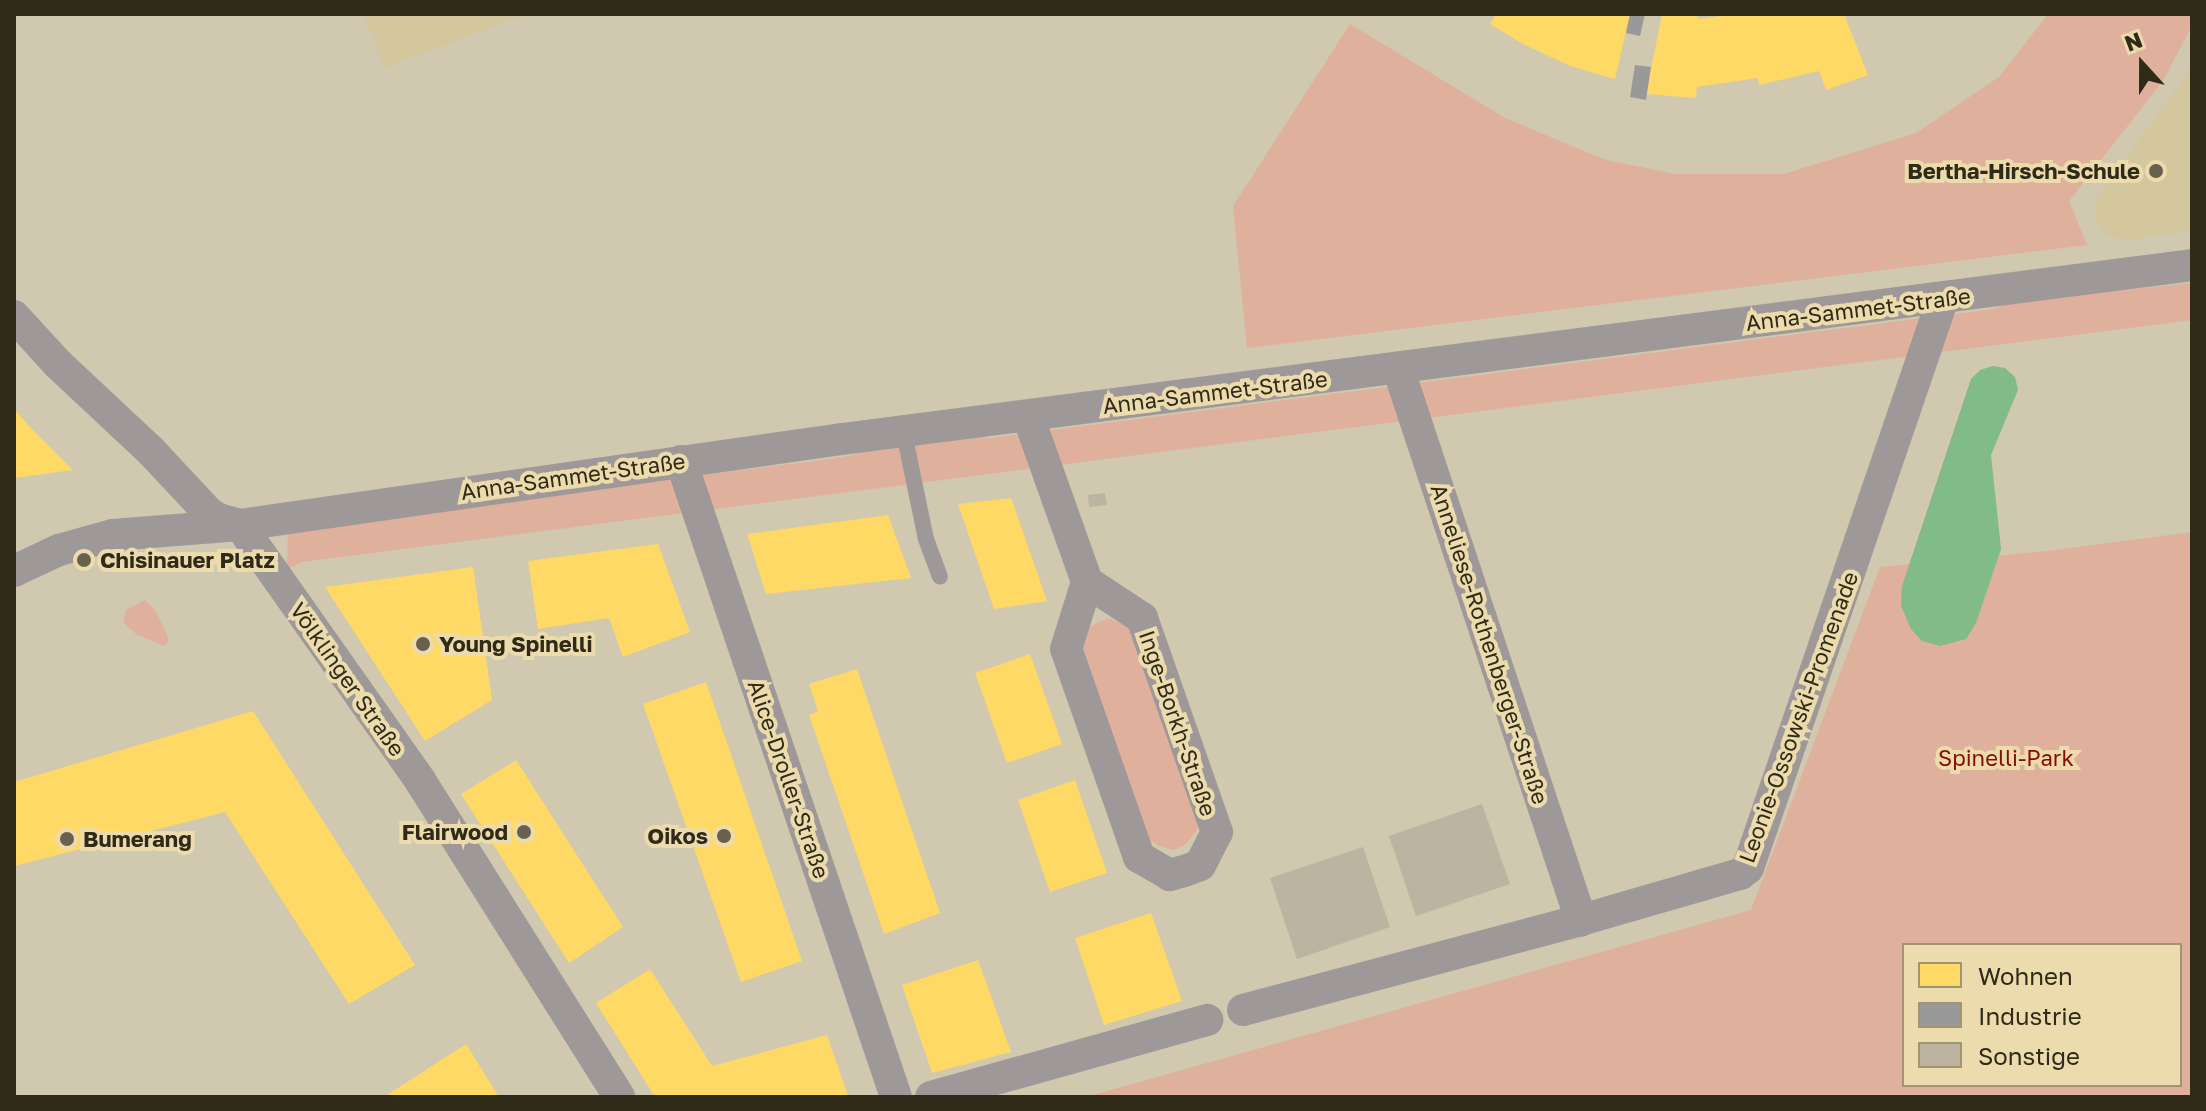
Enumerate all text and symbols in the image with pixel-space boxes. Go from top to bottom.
north arrow [2102,24,2182,104]
text: N [2121,26,2146,57]
place label: Bertha-Hirsch-Schule [1907,158,2140,184]
marker: Bertha-Hirsch-Schule [2147,162,2165,180]
street label: Anna-Sammet-Straße [1744,282,1972,336]
street label: Anna-Sammet-Straße [1101,365,1329,419]
street label: Anna-Sammet-Straße [459,447,687,505]
street label: Anneliese-Rothenberger-Straße [1426,481,1554,807]
place label: Chisinauer Platz [100,547,275,573]
marker: Chisinauer Platz [75,551,93,569]
street label: Leonie-Ossowski-Promenade [1733,568,1863,866]
street label: Völklinger Straße [285,597,411,761]
street label: Inge-Borkh-Straße [1134,627,1222,819]
place label: Young Spinelli [439,631,592,657]
marker: Young Spinelli [414,635,432,653]
street label: Alice-Droller-Straße [743,676,835,882]
park label: Spinelli-Park [1938,745,2074,771]
place label: Flairwood [402,819,508,845]
marker: Flairwood [515,823,533,841]
place label: Oikos [647,823,708,849]
place label: Bumerang [83,826,192,852]
marker: Oikos [715,827,733,845]
marker: Bumerang [58,830,76,848]
legend [1902,943,2182,1087]
text: Wohnen [1978,961,2073,990]
text: Industrie [1978,1001,2082,1030]
text: Sonstige [1978,1041,2080,1070]

